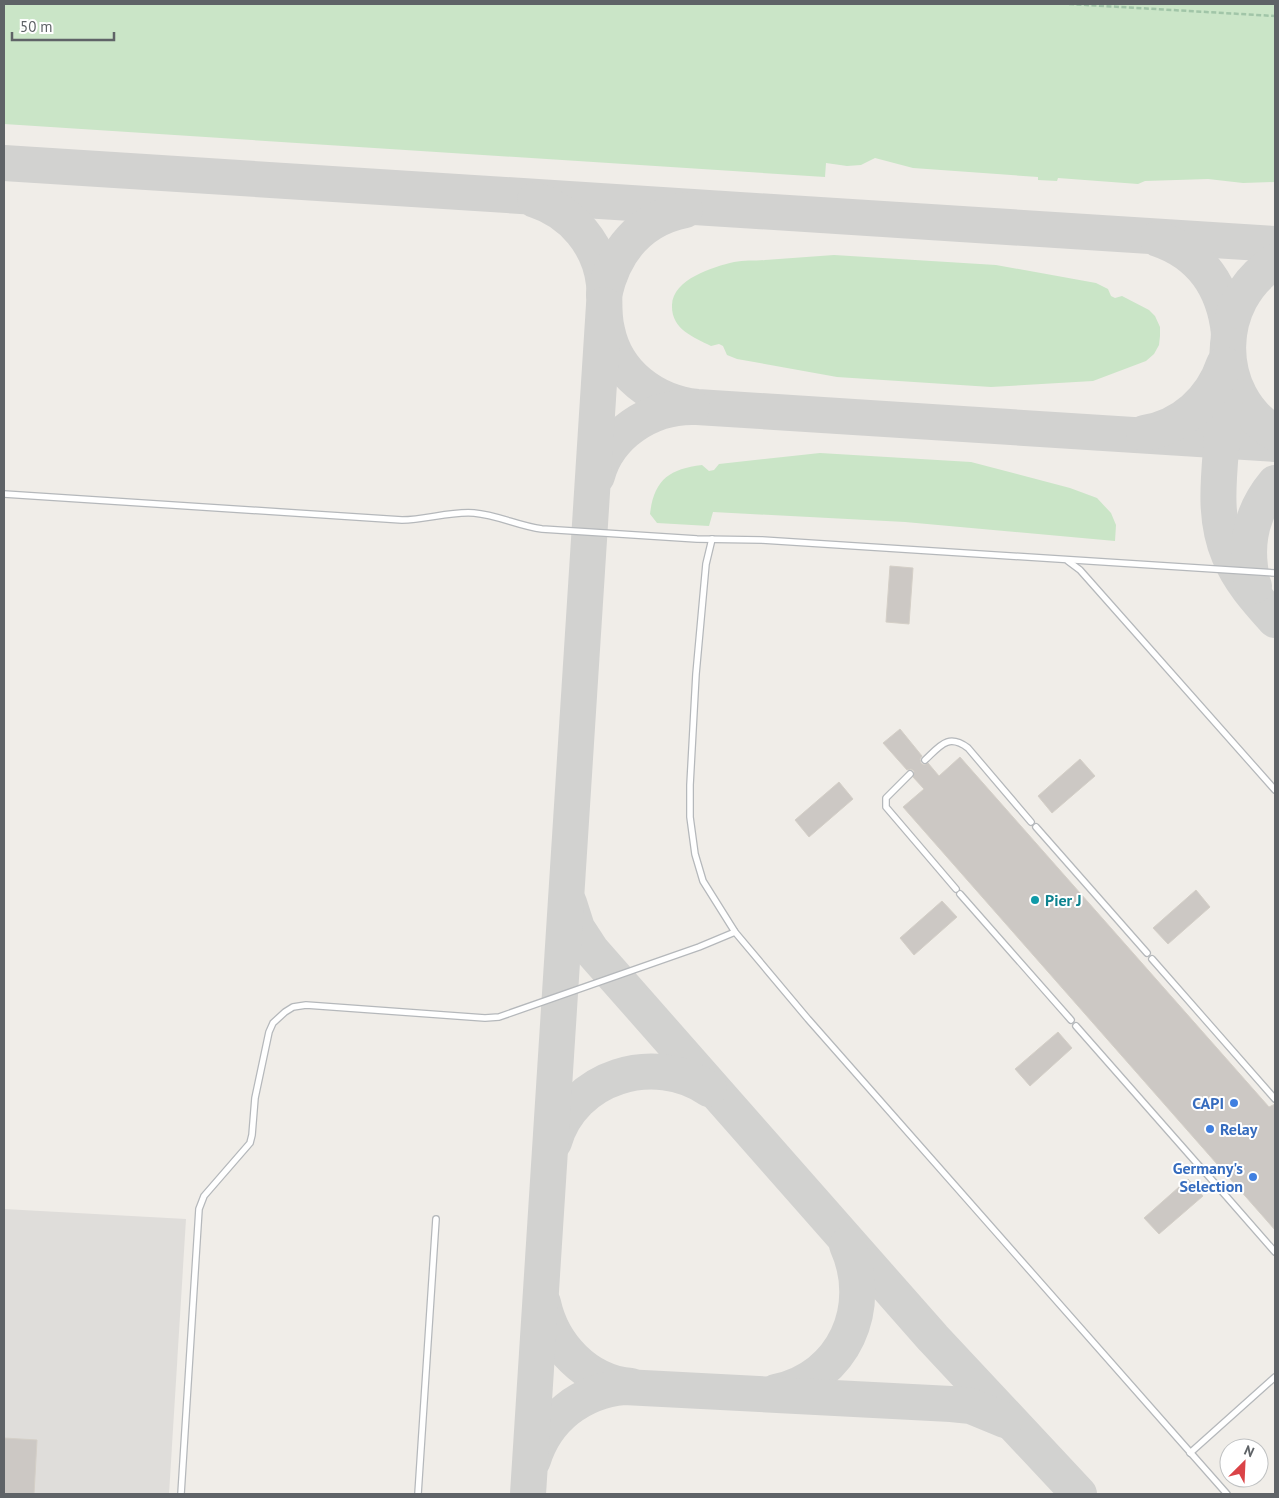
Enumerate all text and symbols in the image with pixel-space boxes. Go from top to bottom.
scale bar [12,10,115,42]
text: 50 m [20,17,53,36]
place label: Pier J [1045,890,1082,910]
marker: Pier J [1029,894,1041,906]
place label: CAPI [1192,1093,1224,1113]
marker: CAPI [1228,1097,1240,1109]
place label: Relay [1220,1119,1258,1139]
marker: Relay [1204,1123,1216,1135]
place label: Germany's Selection [1173,1158,1243,1196]
marker: Germany's Selection [1247,1171,1259,1183]
north arrow [1219,1438,1269,1488]
text: N [1241,1441,1257,1461]

